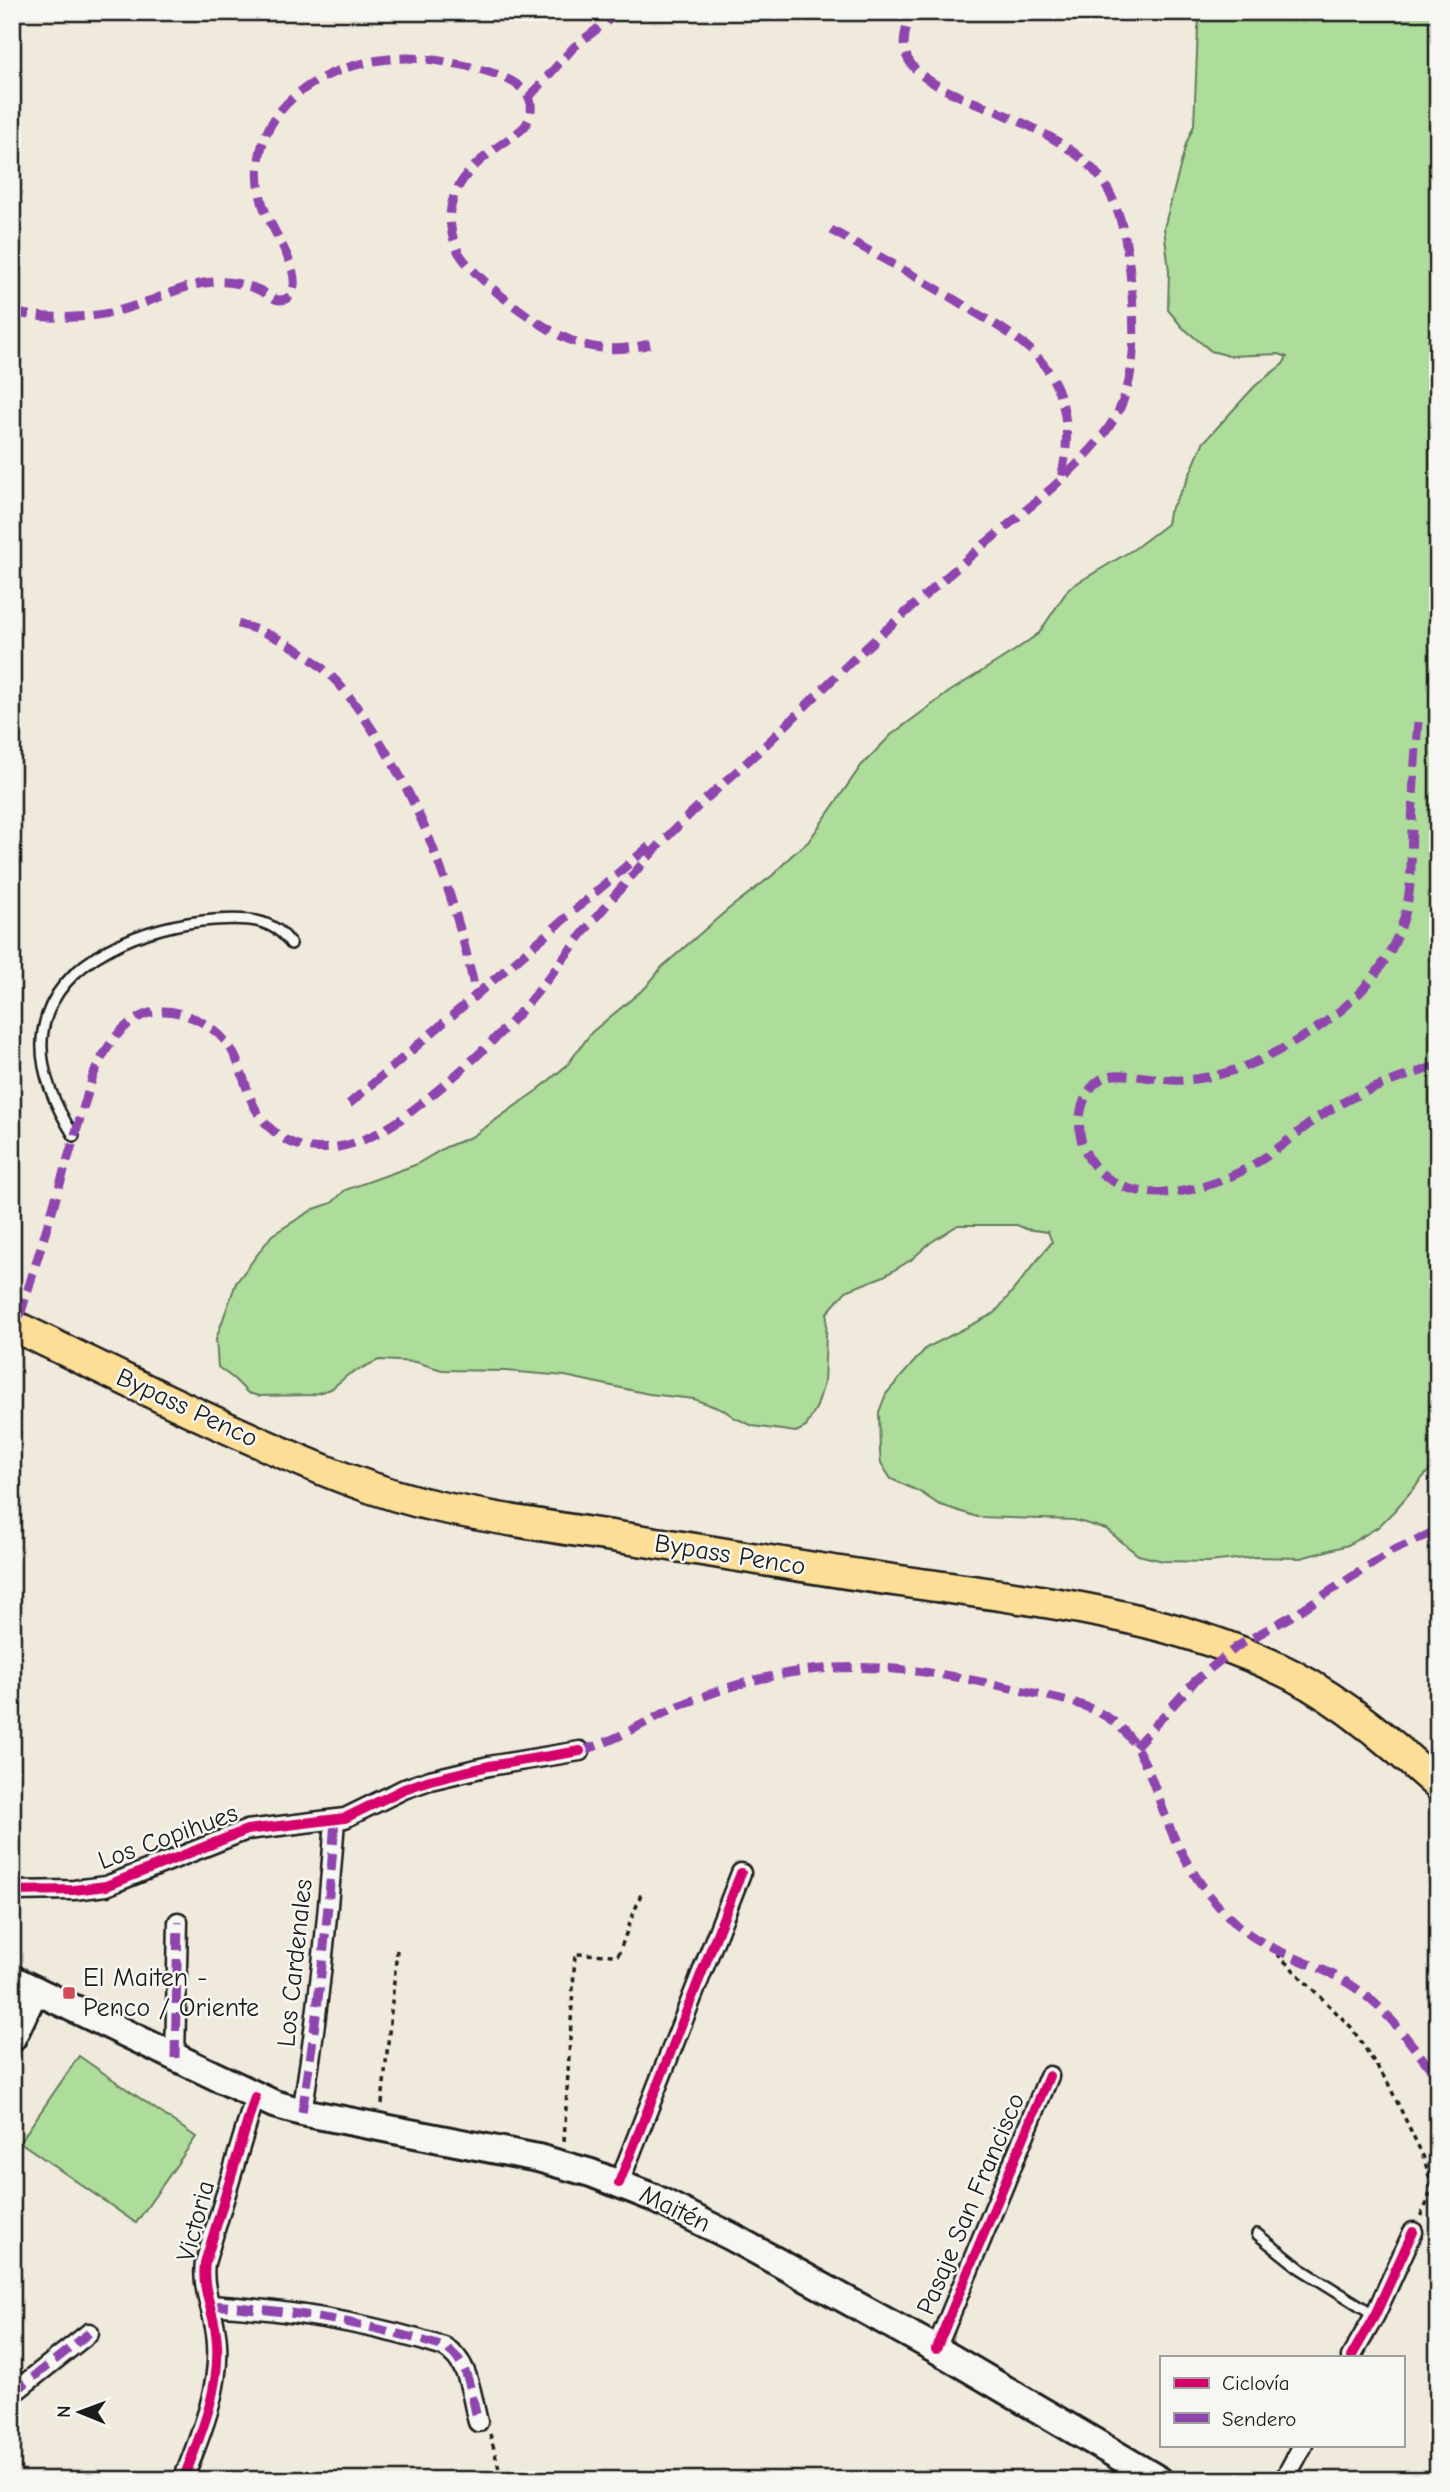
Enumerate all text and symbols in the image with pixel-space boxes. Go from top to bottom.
street label: Bypass Penco [112,1362,262,1454]
street label: Bypass Penco [652,1528,808,1582]
street label: Los Copihues [94,1798,242,1876]
street label: Los Cardenales [271,1878,319,2048]
place label: El Maiten - Penco / Oriente [83,1963,259,2023]
marker: El Maiten - Penco / Oriente [61,1985,77,2001]
street label: Pasaje San Francisco [911,2089,1031,2319]
street label: Victoria [171,2177,221,2265]
street label: Maitén [635,2179,715,2239]
legend [1160,2356,1404,2446]
text: Ciclovía [1222,2371,1290,2395]
north arrow [46,2376,116,2446]
text: N [53,2405,75,2418]
text: Sendero [1222,2407,1296,2431]

